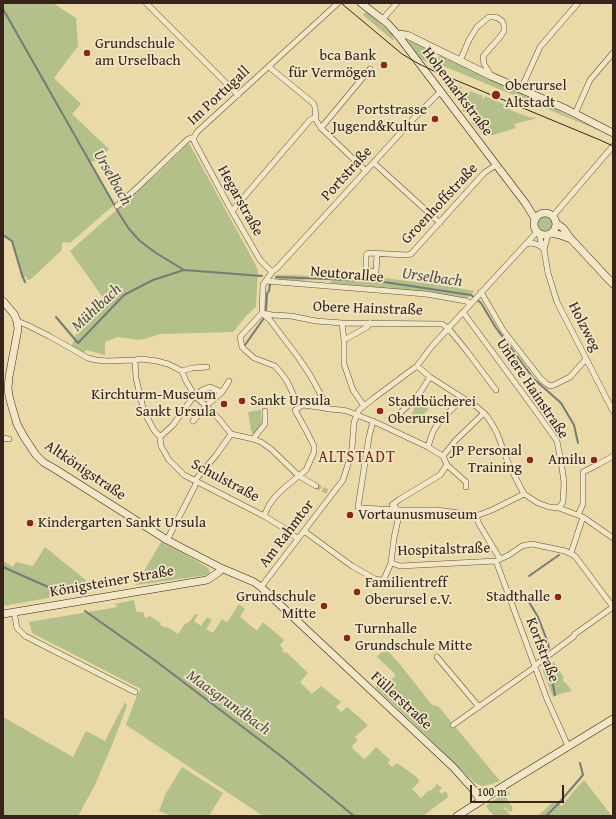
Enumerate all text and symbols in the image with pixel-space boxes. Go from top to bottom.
place label: Grundschule am Urselbach [95,35,181,70]
street label: Hohemarkstraße [418,44,496,140]
place label: bca Bank für Vermögen [289,47,376,82]
marker: Grundschule am Urselbach [82,48,92,58]
marker: bca Bank für Vermögen [379,60,389,70]
street label: Im Portugall [184,63,254,129]
place label: Oberursel Altstadt [505,77,567,112]
marker: Oberursel Altstadt [490,89,502,101]
place label: Portstrasse Jugend&Kultur [332,101,427,136]
marker: Portstrasse Jugend&Kultur [430,114,440,124]
street label: Portstraße [318,143,376,205]
water label: Urselbach [88,147,136,209]
street label: Groenhoffstraße [398,160,482,248]
street label: Hegarstraße [213,163,267,239]
street label: Neutorallee [310,263,384,287]
water label: Urselbach [400,264,464,292]
water label: Mühlbach [68,280,126,336]
street label: Obere Hainstraße [313,298,423,320]
street label: Holzweg [564,299,604,355]
street label: Untere Hainstraße [492,336,572,442]
place label: Kirchturm-Museum Sankt Ursula [91,386,216,421]
place label: Sankt Ursula [250,392,330,410]
place label: Stadtbücherei Oberursel [388,393,476,428]
marker: Sankt Ursula [237,396,247,406]
marker: Kirchturm-Museum Sankt Ursula [219,399,229,409]
marker: Stadtbücherei Oberursel [375,406,385,416]
street label: Altkönigstraße [41,437,129,505]
place label: JP Personal Training [451,442,522,477]
district label: ALTSTADT [318,448,396,468]
place label: Amilu [548,451,586,469]
marker: JP Personal Training [525,455,535,465]
marker: Amilu [589,455,599,465]
street label: Schulstraße [188,456,262,506]
street label: Am Rahmtor [256,497,318,571]
place label: Vortaunusmuseum [358,506,477,524]
marker: Vortaunusmuseum [345,510,355,520]
place label: Kindergarten Sankt Ursula [38,514,206,532]
marker: Kindergarten Sankt Ursula [25,518,35,528]
street label: Hospitalstraße [397,539,491,561]
street label: Königsteiner Straße [49,562,175,602]
place label: Familientreff Oberursel e.V. [365,574,452,609]
marker: Familientreff Oberursel e.V. [352,587,362,597]
place label: Grundschule Mitte [236,588,316,623]
place label: Stadthalle [486,588,550,606]
marker: Stadthalle [553,592,563,602]
marker: Grundschule Mitte [319,601,329,611]
street label: Korfstraße [521,615,563,685]
place label: Turnhalle Grundschule Mitte [355,620,472,655]
marker: Turnhalle Grundschule Mitte [342,633,352,643]
water label: Maasgrundbach [182,666,274,740]
street label: Füllerstraße [367,668,435,734]
scale bar [472,777,566,803]
text: 100 m [477,783,507,800]

